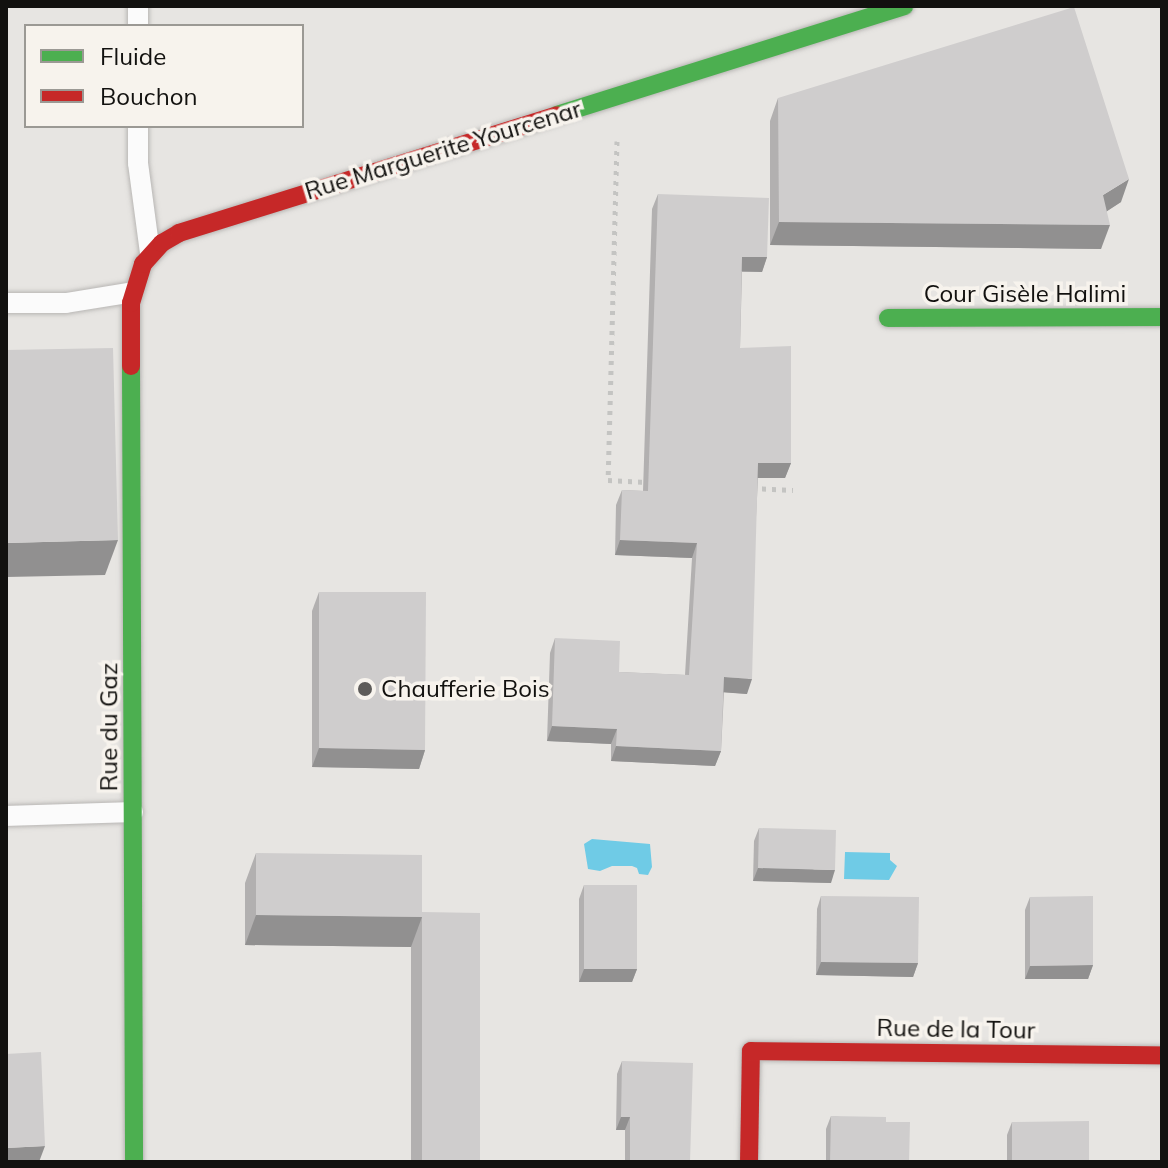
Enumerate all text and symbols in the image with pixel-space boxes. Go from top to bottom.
legend [24,24,304,128]
text: Fluide [100,41,166,71]
text: Bouchon [100,81,198,111]
street label: Rue Marguerite Yourcenar [301,94,585,206]
street label: Cour Gisèle Halimi [924,280,1126,308]
street label: Rue du Gaz [95,663,123,791]
place label: Chaufferie Bois [381,675,550,703]
marker: Chaufferie Bois [356,680,374,698]
street label: Rue de la Tour [876,1013,1036,1045]

